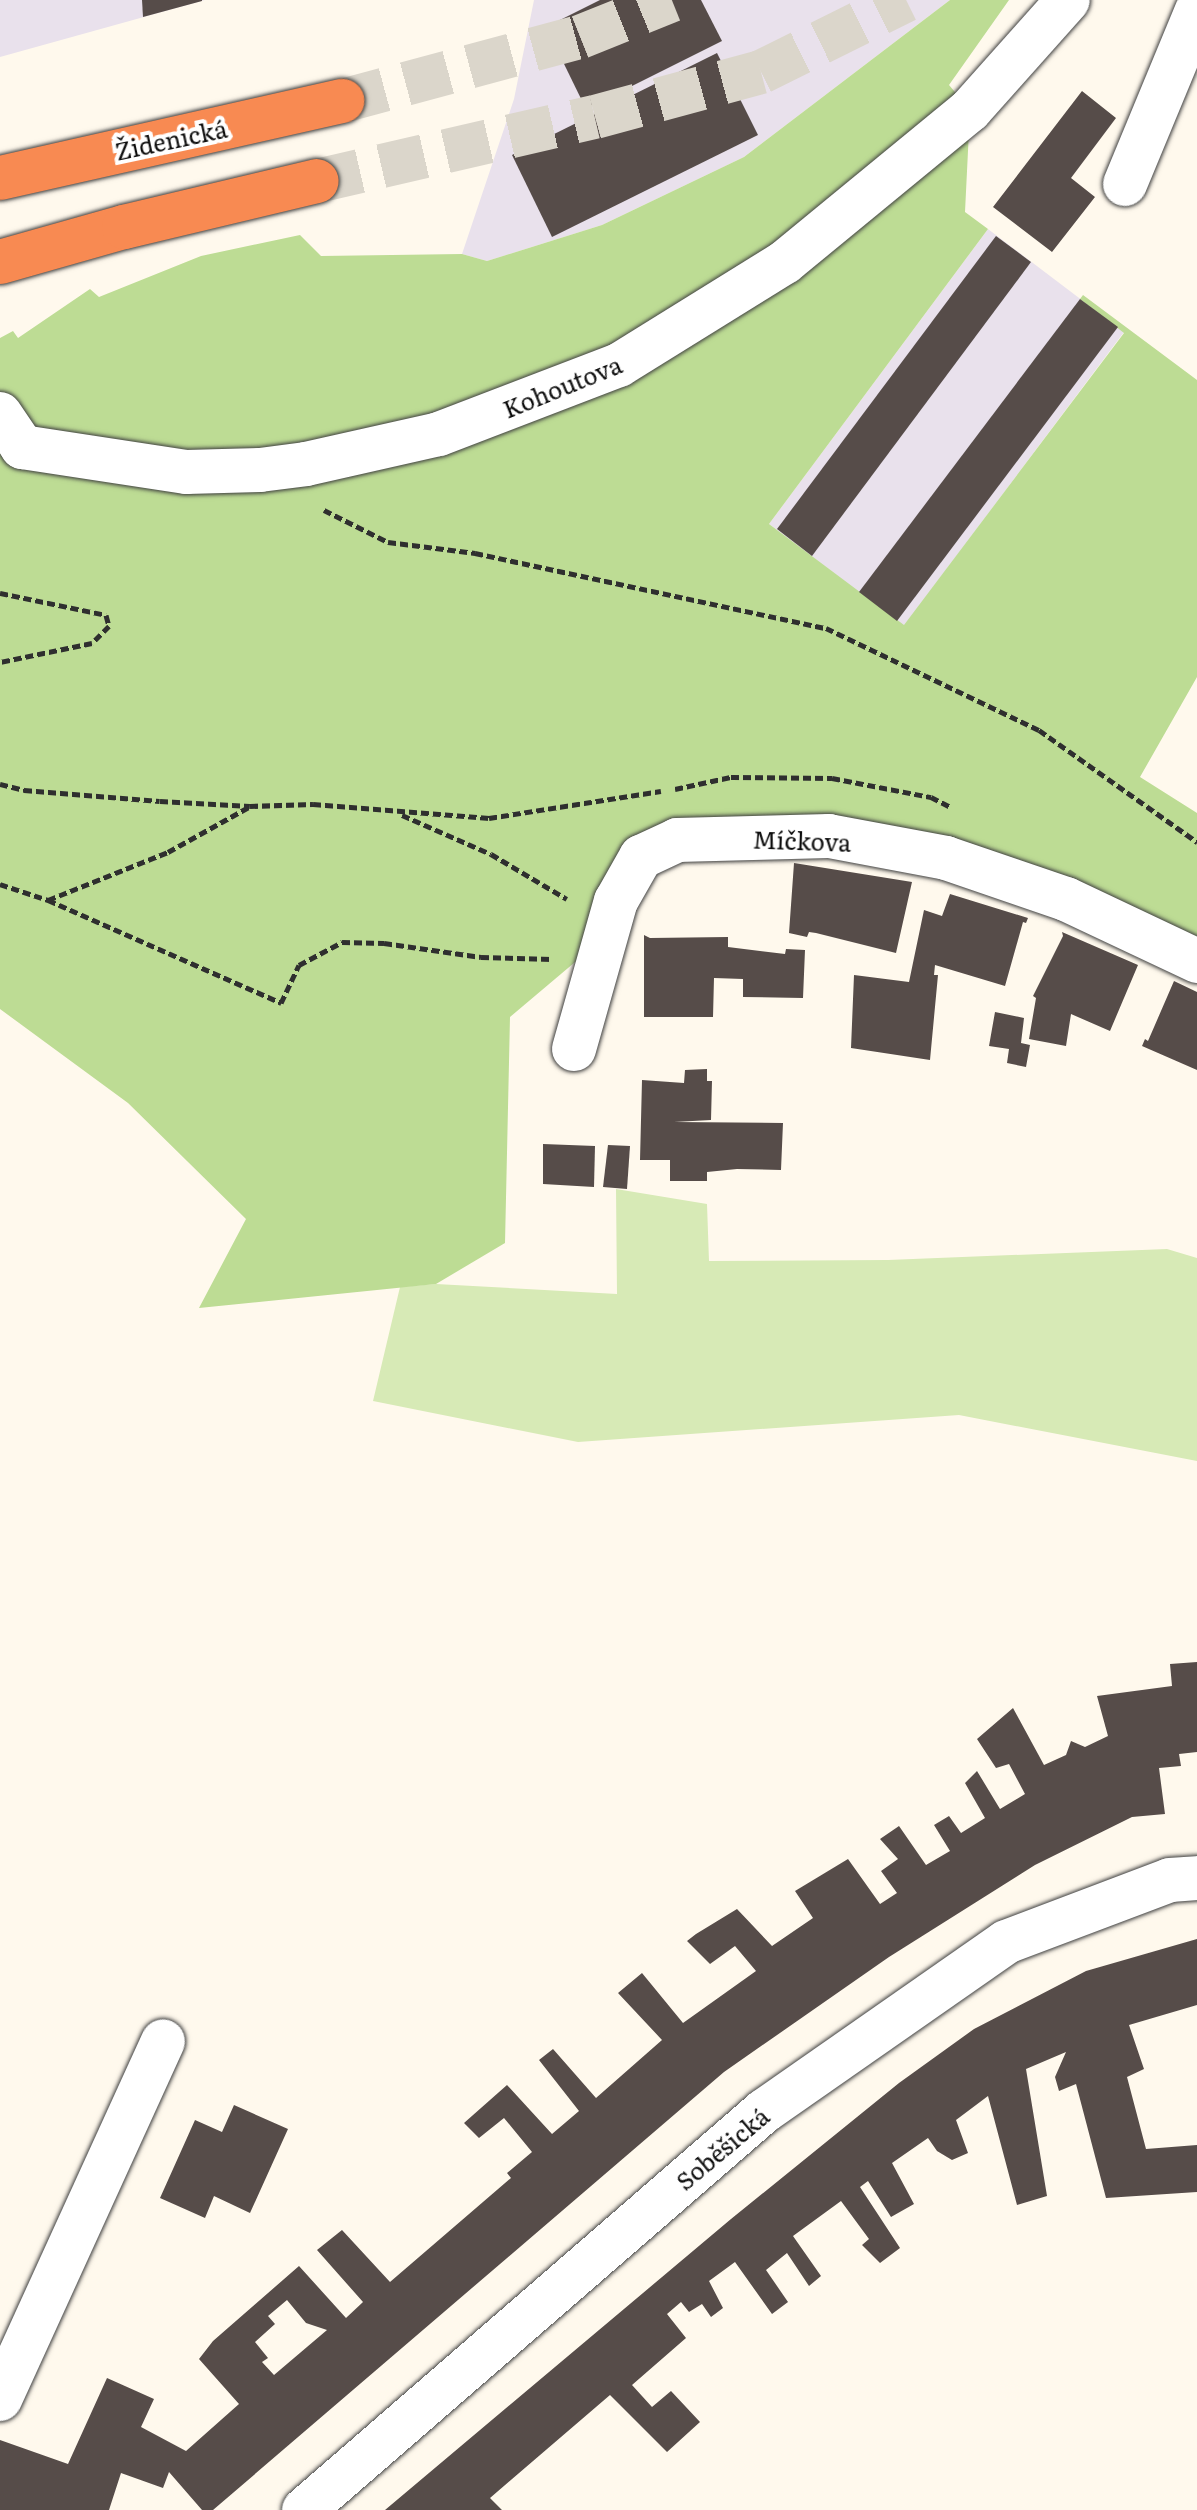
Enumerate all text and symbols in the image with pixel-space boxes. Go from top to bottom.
street label: Židenická [112,113,230,165]
street label: Kohoutova [498,349,626,423]
street label: Míčkova [752,824,852,856]
street label: Soběšická [670,2101,774,2195]

